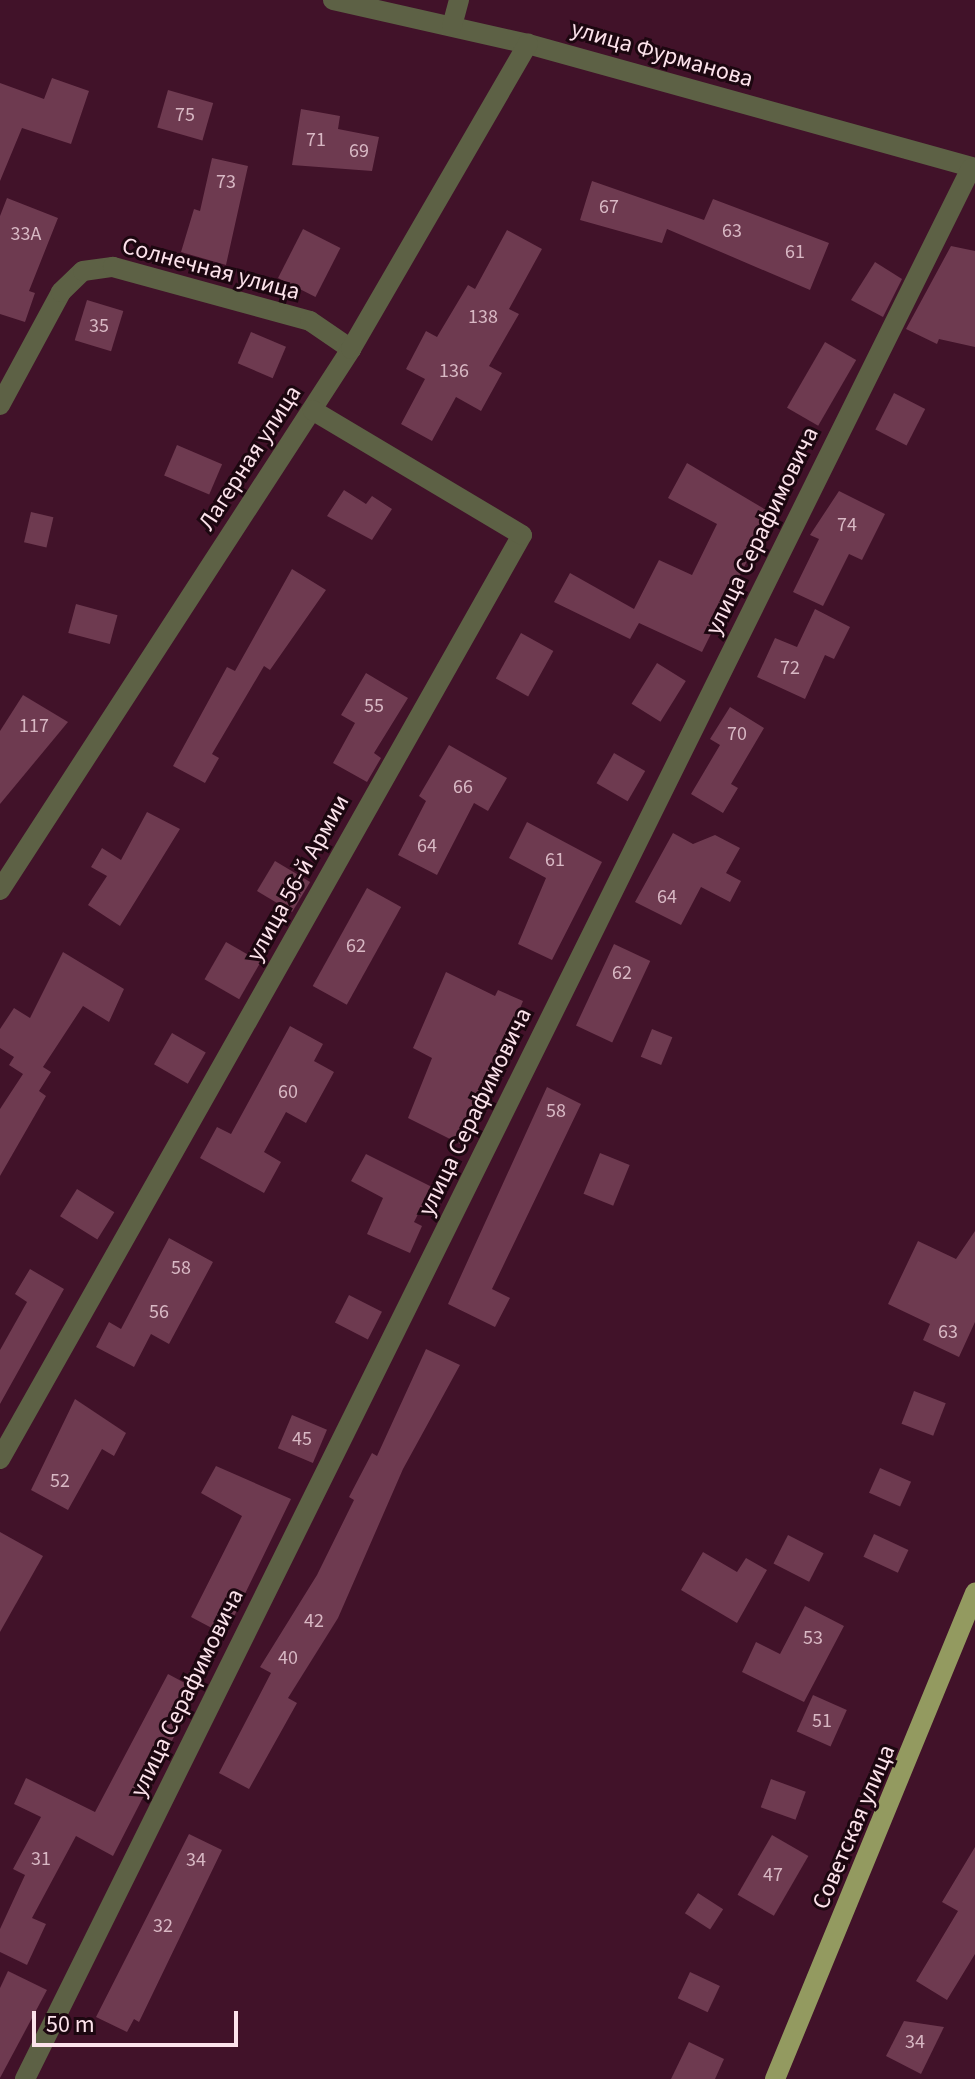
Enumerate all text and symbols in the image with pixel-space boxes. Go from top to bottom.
street label: улица Фурманова [568,14,756,94]
house number: 75 [175,103,195,127]
house number: 71 [306,128,326,152]
house number: 69 [349,139,369,163]
house number: 73 [216,170,236,194]
house number: 67 [599,195,619,219]
house number: 63 [722,219,742,243]
house number: 33А [11,222,41,246]
street label: Солнечная улица [119,231,303,307]
house number: 61 [785,240,805,264]
house number: 138 [468,305,498,329]
house number: 35 [89,314,109,338]
house number: 136 [439,359,469,383]
street label: Лагерная улица [192,380,308,536]
street label: улица Серафимовича [699,422,825,640]
house number: 74 [837,513,857,537]
house number: 72 [780,656,800,680]
house number: 55 [364,694,384,718]
house number: 117 [19,714,49,738]
house number: 70 [727,722,747,746]
house number: 66 [453,775,473,799]
street label: улица 56-й Армии [240,790,356,966]
house number: 64 [417,834,437,858]
house number: 61 [545,848,565,872]
house number: 64 [657,885,677,909]
house number: 62 [346,934,366,958]
house number: 62 [612,961,632,985]
street label: улица Серафимовича [412,1003,538,1221]
house number: 60 [278,1080,298,1104]
house number: 58 [546,1099,566,1123]
house number: 58 [171,1256,191,1280]
house number: 56 [149,1300,169,1324]
house number: 63 [938,1320,958,1344]
house number: 45 [292,1427,312,1451]
house number: 52 [50,1469,70,1493]
street label: улица Серафимовича [124,1584,250,1802]
house number: 42 [304,1609,324,1633]
house number: 53 [803,1626,823,1650]
house number: 40 [278,1646,298,1670]
house number: 51 [812,1709,832,1733]
street label: Советская улица [806,1740,902,1914]
house number: 31 [31,1847,51,1871]
house number: 34 [186,1848,206,1872]
house number: 47 [763,1863,783,1887]
house number: 32 [153,1914,173,1938]
scale bar [36,1995,242,2045]
text: 50 m [46,2007,95,2042]
house number: 34 [905,2030,925,2054]

